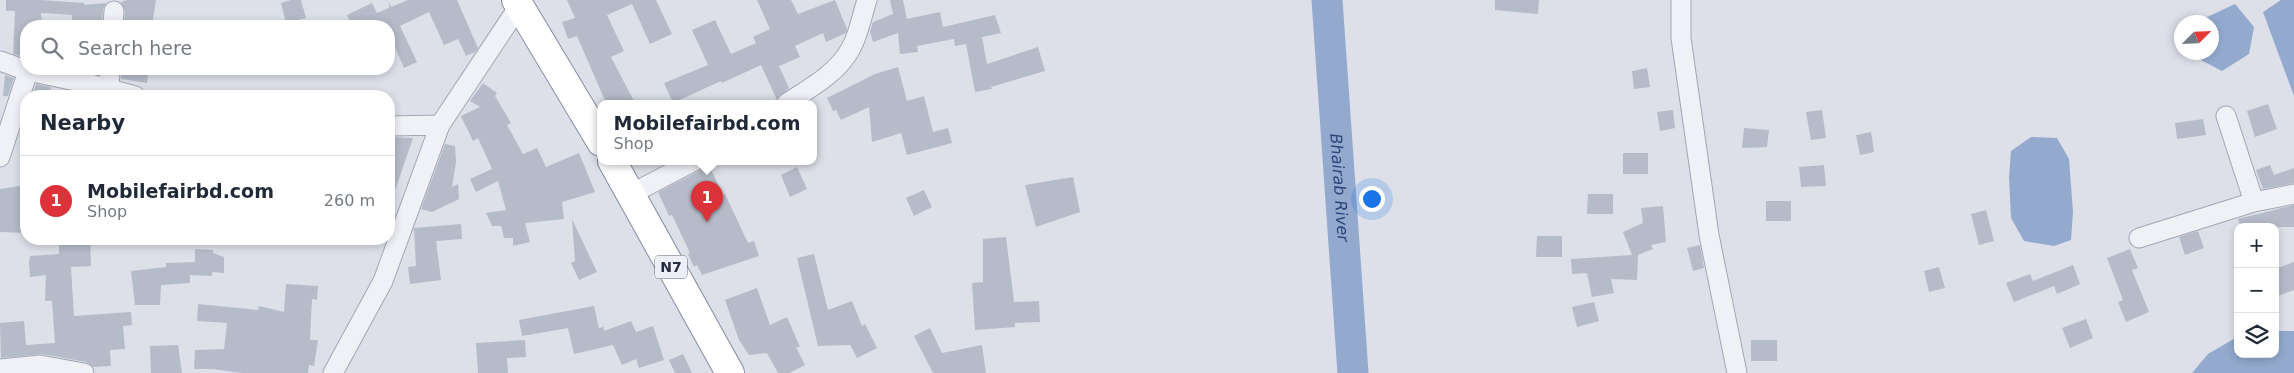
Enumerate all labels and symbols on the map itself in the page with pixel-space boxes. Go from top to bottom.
north arrow [2174,15,2219,60]
water label: Bhairab River [1327,133,1353,244]
pin: 1 [691,181,723,222]
your location [1359,186,1385,212]
road number: N7 [655,256,687,278]

